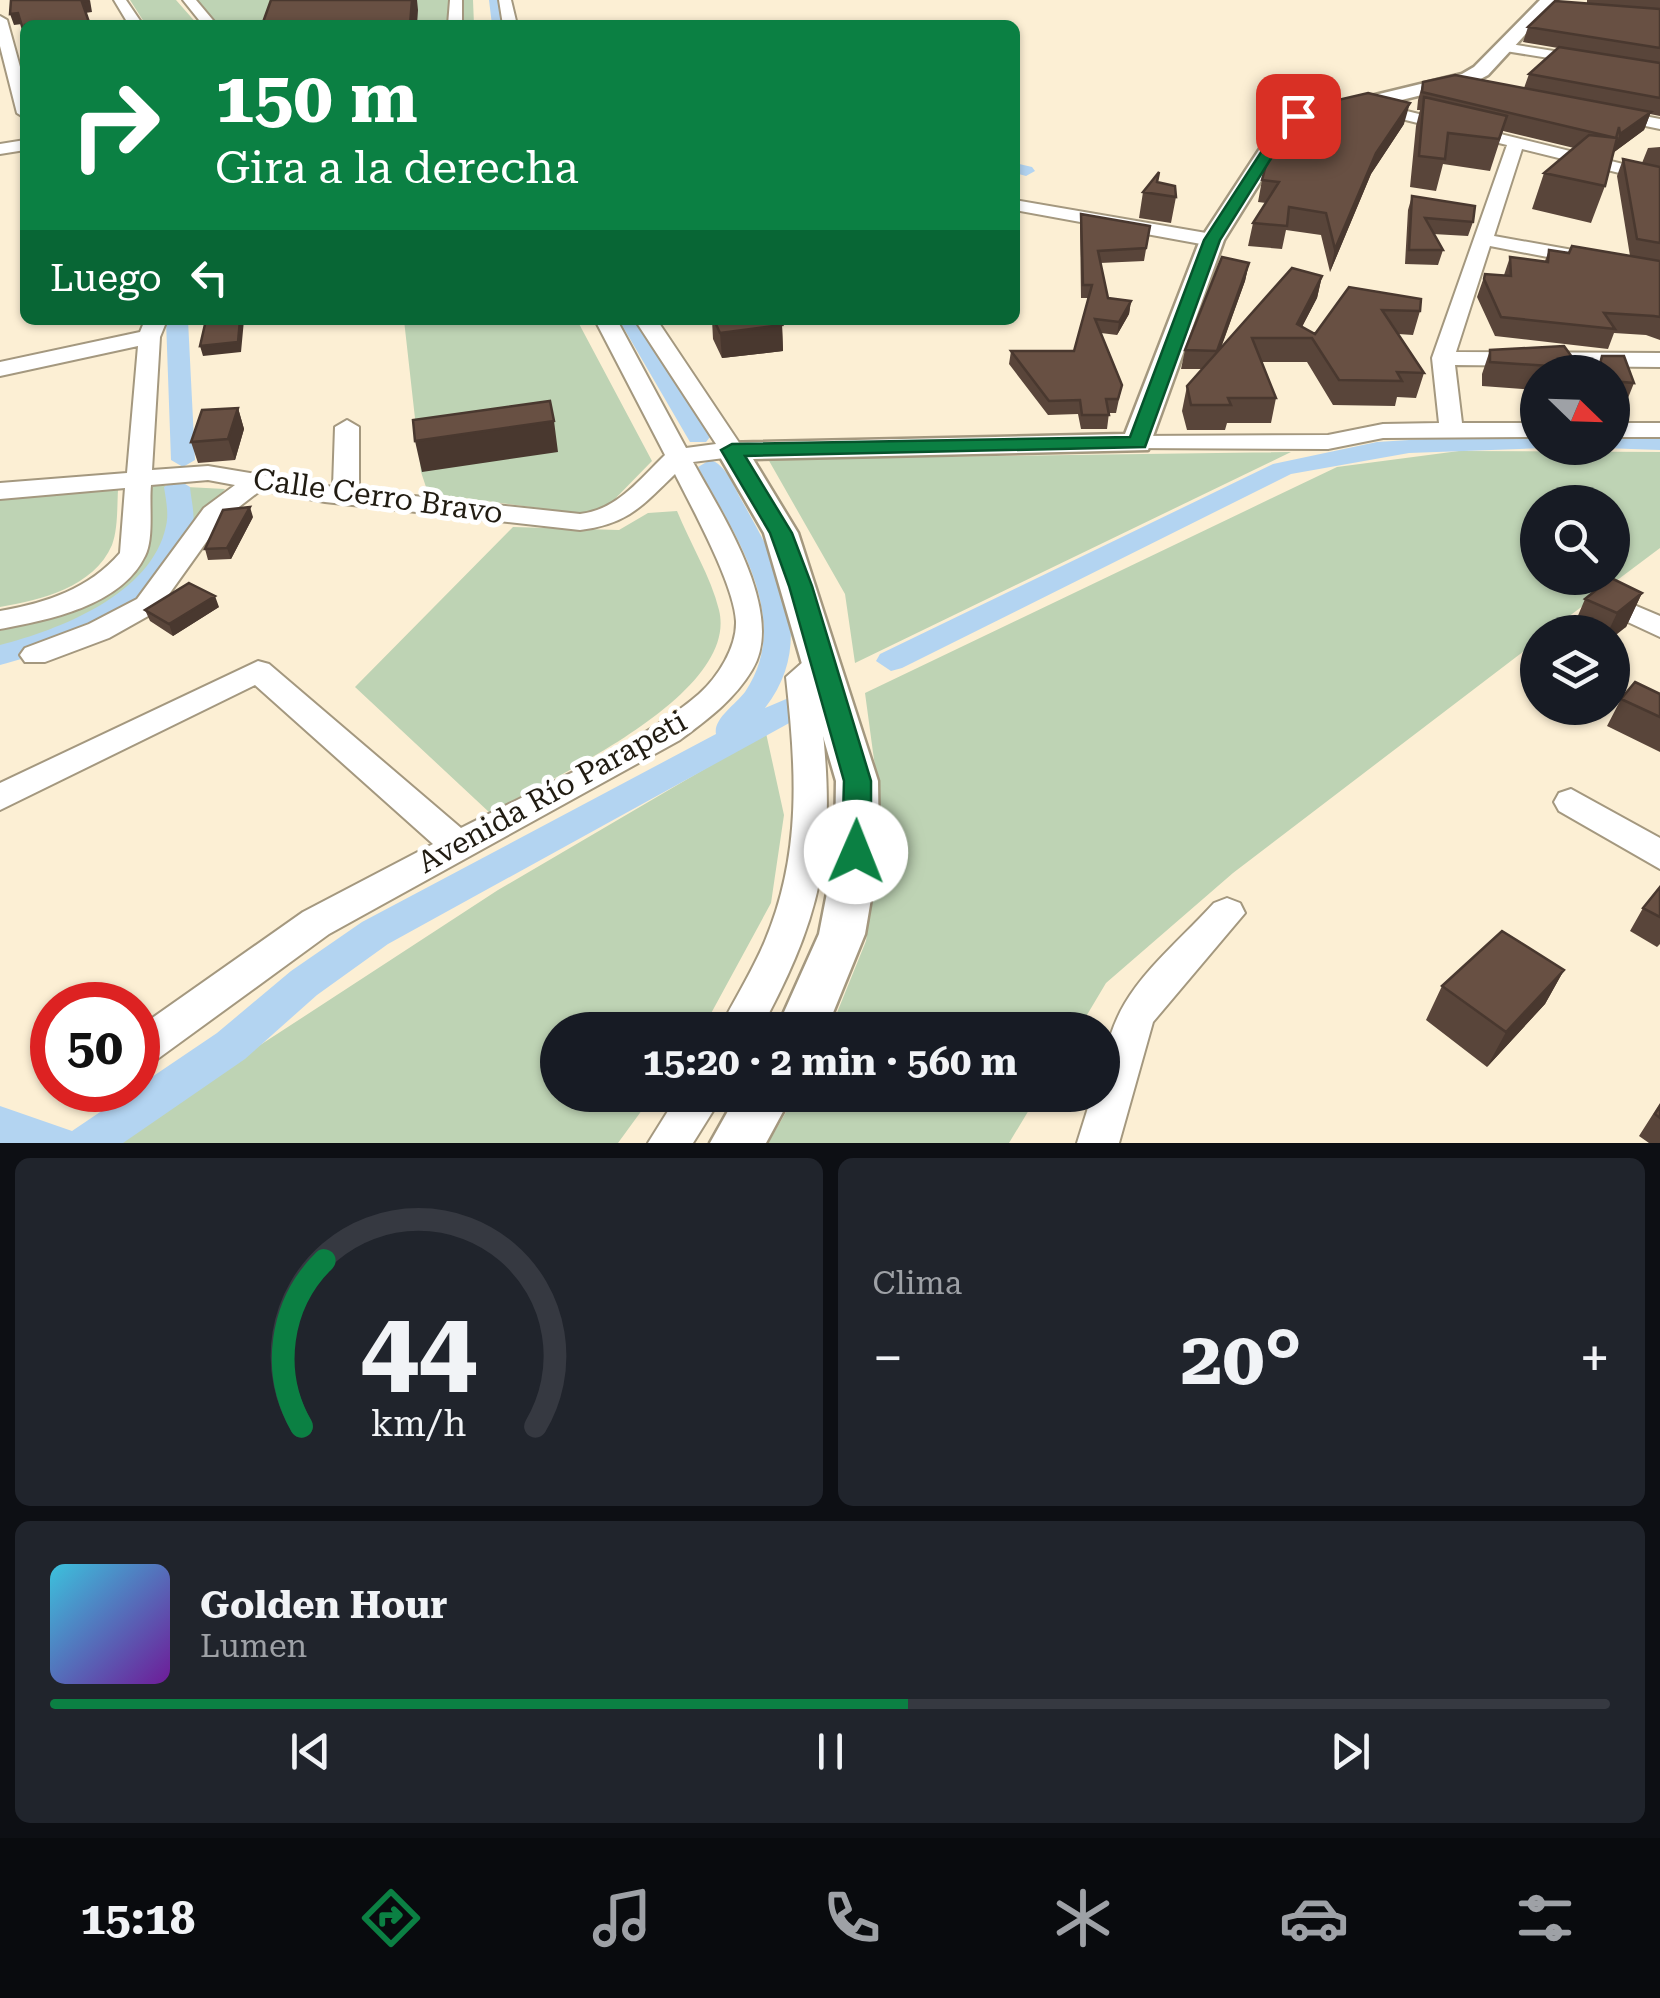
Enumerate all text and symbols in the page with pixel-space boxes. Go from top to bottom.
text: 150 m [215,57,418,139]
icon: right [50,60,180,190]
pin [1256,74,1341,159]
icon: arrive [1271,89,1326,144]
text: Gira a la derecha [215,141,579,194]
icon: left [182,250,237,305]
text: Luego [50,256,162,300]
north arrow [1520,355,1630,465]
map controls [1520,355,1630,725]
street label: Calle Cerro Bravo [251,461,505,530]
button: search [1520,485,1630,595]
button: layers [1520,615,1630,725]
street label: Avenida Río Parapeti [411,703,692,880]
position arrow [804,800,908,904]
speed limit sign: 50 [30,982,160,1112]
text: 15:20 · 2 min · 560 m [643,1040,1017,1084]
text: Clima [873,1264,962,1302]
text: 44 [361,1288,477,1409]
text: 20° [1181,1314,1302,1402]
text: − [873,1326,903,1390]
text: + [1579,1326,1610,1390]
text: km/h [371,1403,467,1445]
text: Golden Hour [200,1583,448,1627]
text: Lumen [200,1627,307,1665]
icon: previous [283,1724,338,1779]
icon: pause [803,1724,858,1779]
icon: next [1323,1724,1378,1779]
icon: directions [356,1883,426,1953]
icon: music [587,1883,657,1953]
icon: phone [817,1883,887,1953]
icon: climate [1048,1883,1118,1953]
icon: car [1279,1883,1349,1953]
icon: filters [1510,1883,1580,1953]
text: 15:18 [80,1892,195,1945]

